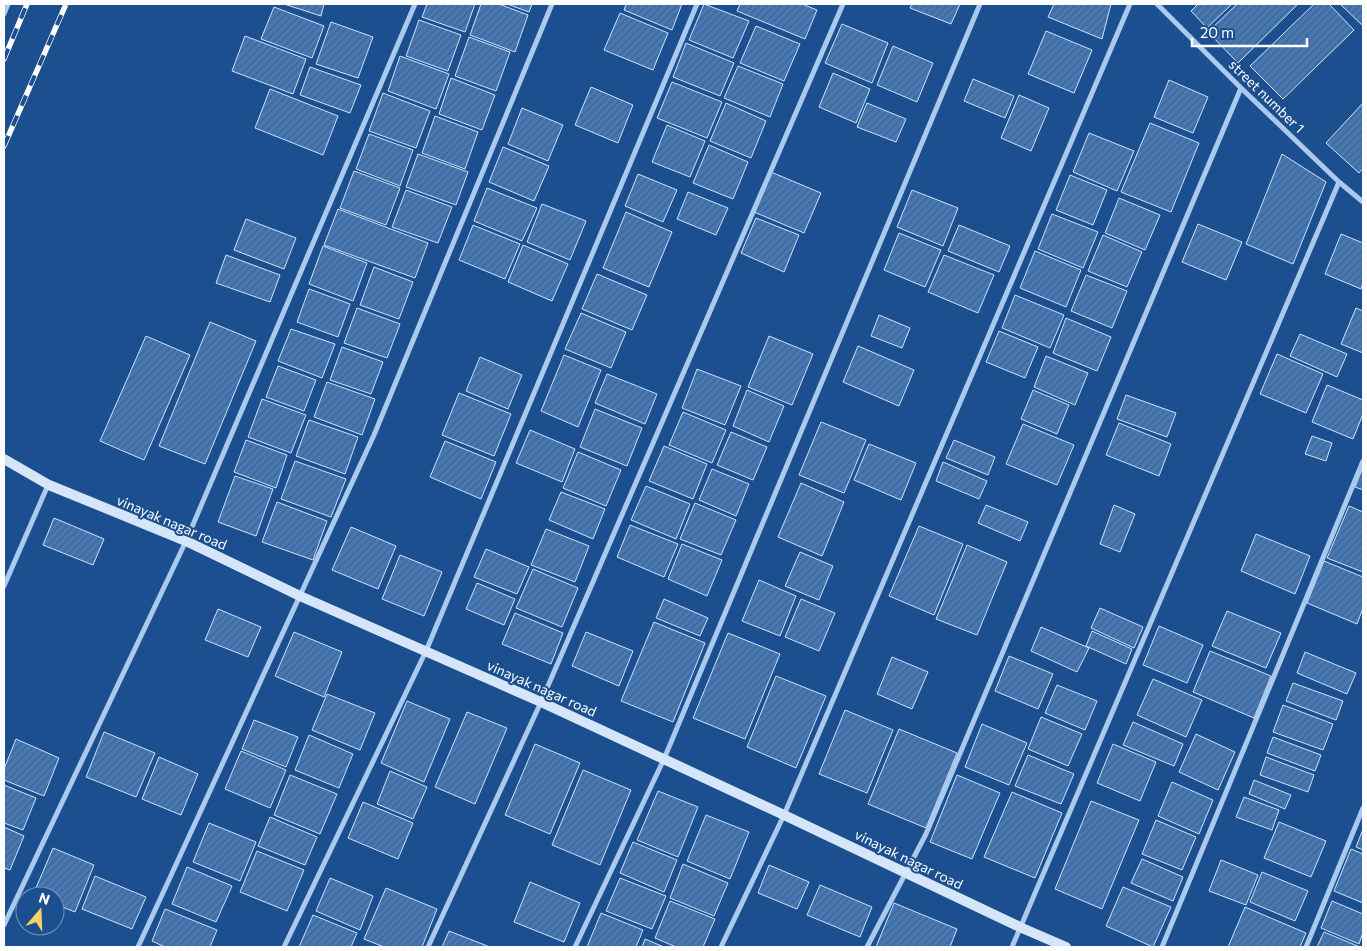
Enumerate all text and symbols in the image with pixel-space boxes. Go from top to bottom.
scale bar [1192,15,1307,47]
text: 20 m [1200,23,1234,41]
street label: street number 1 [1226,56,1308,136]
street label: vinayak nagar road [114,491,230,553]
street label: vinayak nagar road [485,656,599,720]
street label: vinayak nagar road [852,825,966,893]
north arrow [15,886,65,936]
text: N [37,888,52,908]

